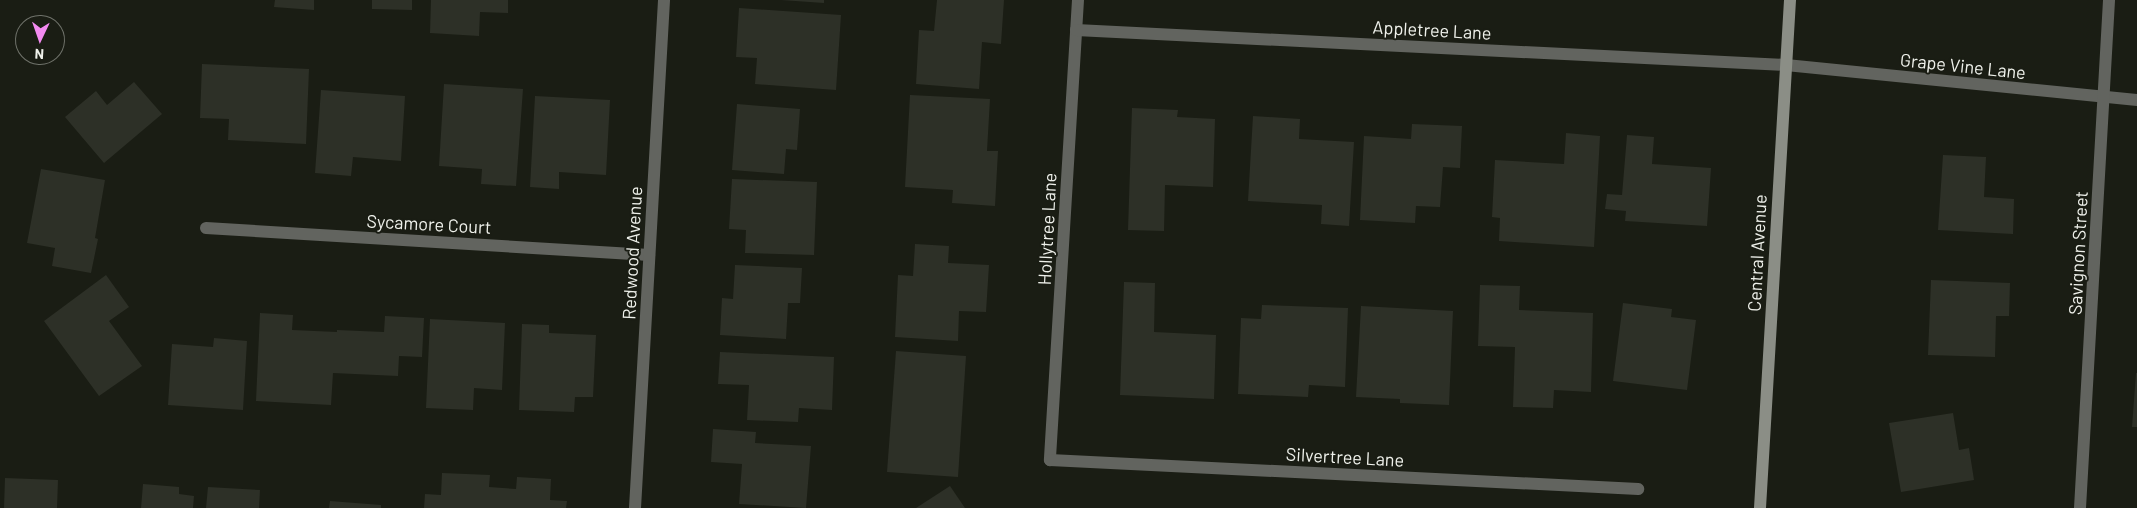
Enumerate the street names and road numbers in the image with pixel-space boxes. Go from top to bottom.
street label: Appletree Lane [1372,16,1492,44]
street label: Grape Vine Lane [1899,49,2027,83]
street label: Hollytree Lane [1033,172,1061,286]
street label: Redwood Avenue [618,186,646,320]
street label: Savignon Street [2064,190,2092,316]
street label: Central Avenue [1743,194,1771,312]
street label: Sycamore Court [366,210,492,238]
street label: Silvertree Lane [1285,443,1405,471]

